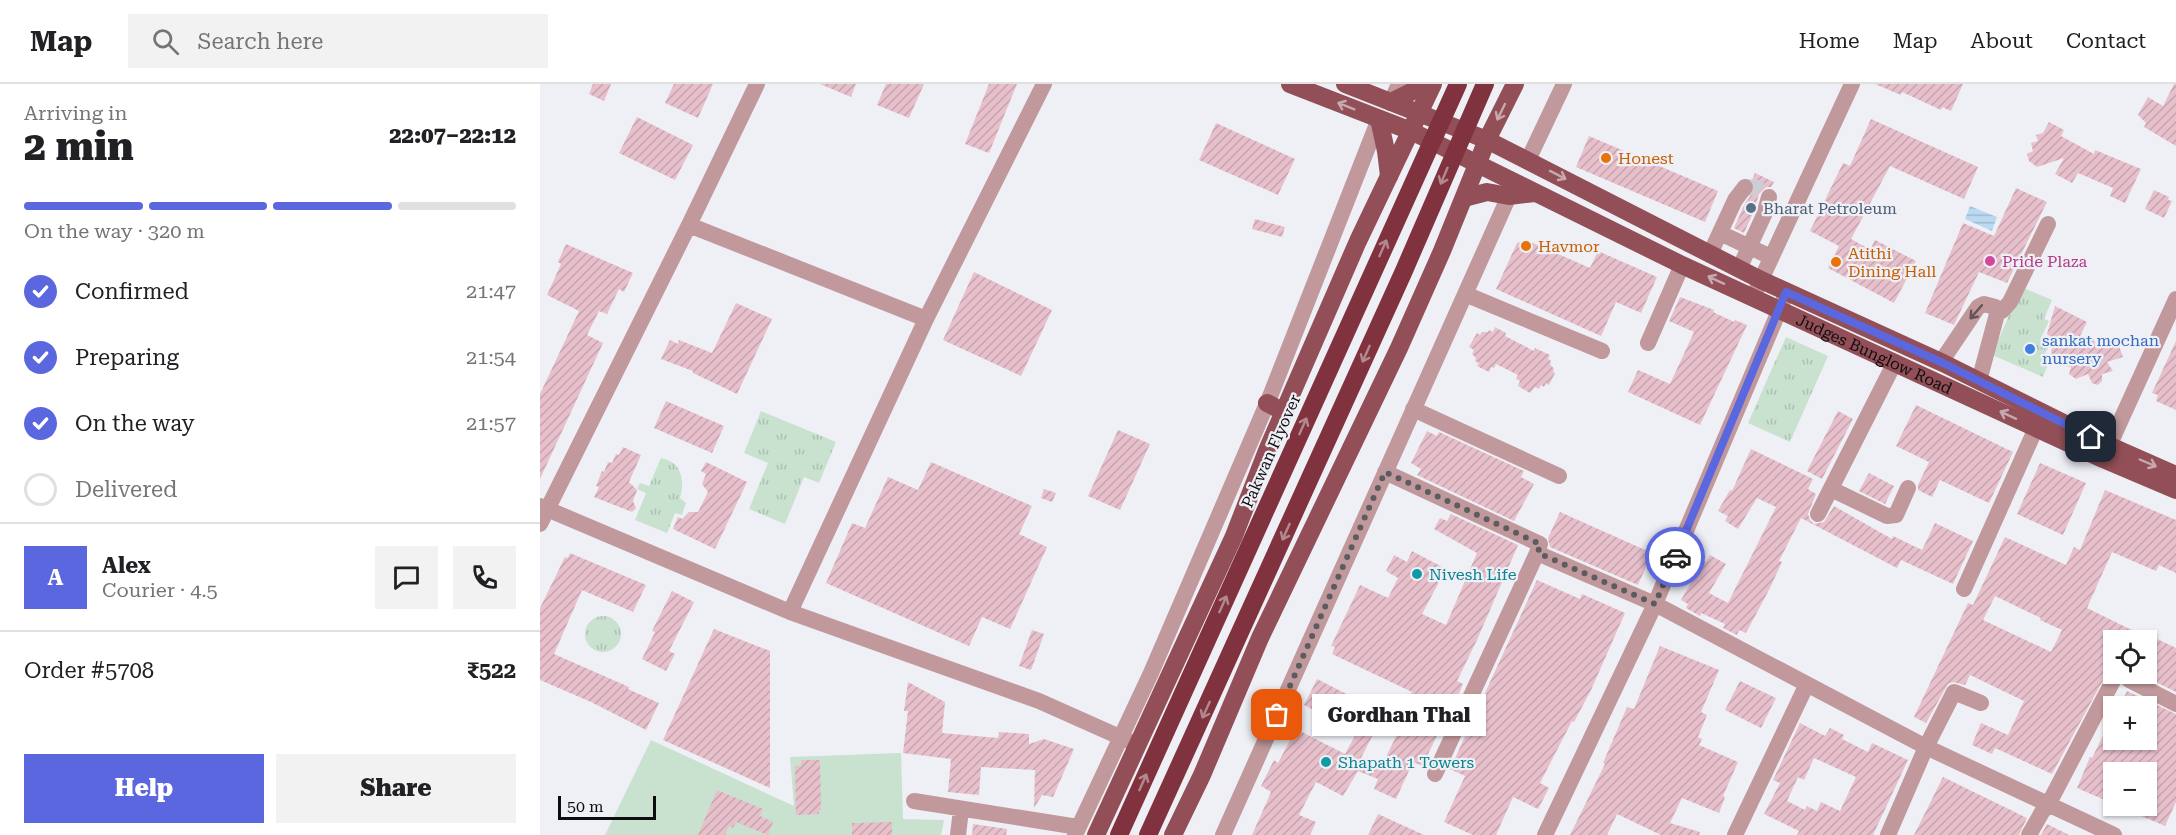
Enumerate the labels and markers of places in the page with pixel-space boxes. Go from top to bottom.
place label: Honest [1618,149,1674,168]
marker: Honest [1599,151,1613,165]
place label: Bharat Petroleum [1763,199,1897,218]
marker: Bharat Petroleum [1744,201,1758,215]
place label: Havmor [1538,237,1600,256]
marker: Havmor [1519,239,1533,253]
place label: Atithi Dining Hall [1848,244,1936,281]
place label: Pride Plaza [2002,252,2087,271]
marker: Pride Plaza [1983,254,1997,268]
marker: Atithi Dining Hall [1829,255,1843,269]
place label: sankat mochan nursery [2042,331,2159,368]
marker: sankat mochan nursery [2023,342,2037,356]
pin [2065,411,2116,462]
place label: Nivesh Life [1429,565,1517,584]
marker: Nivesh Life [1410,567,1424,581]
pin [1251,689,1302,740]
callout: Gordhan Thal [1313,694,1487,736]
place label: Shapath 1 Towers [1338,753,1475,772]
marker: Shapath 1 Towers [1319,755,1333,769]

